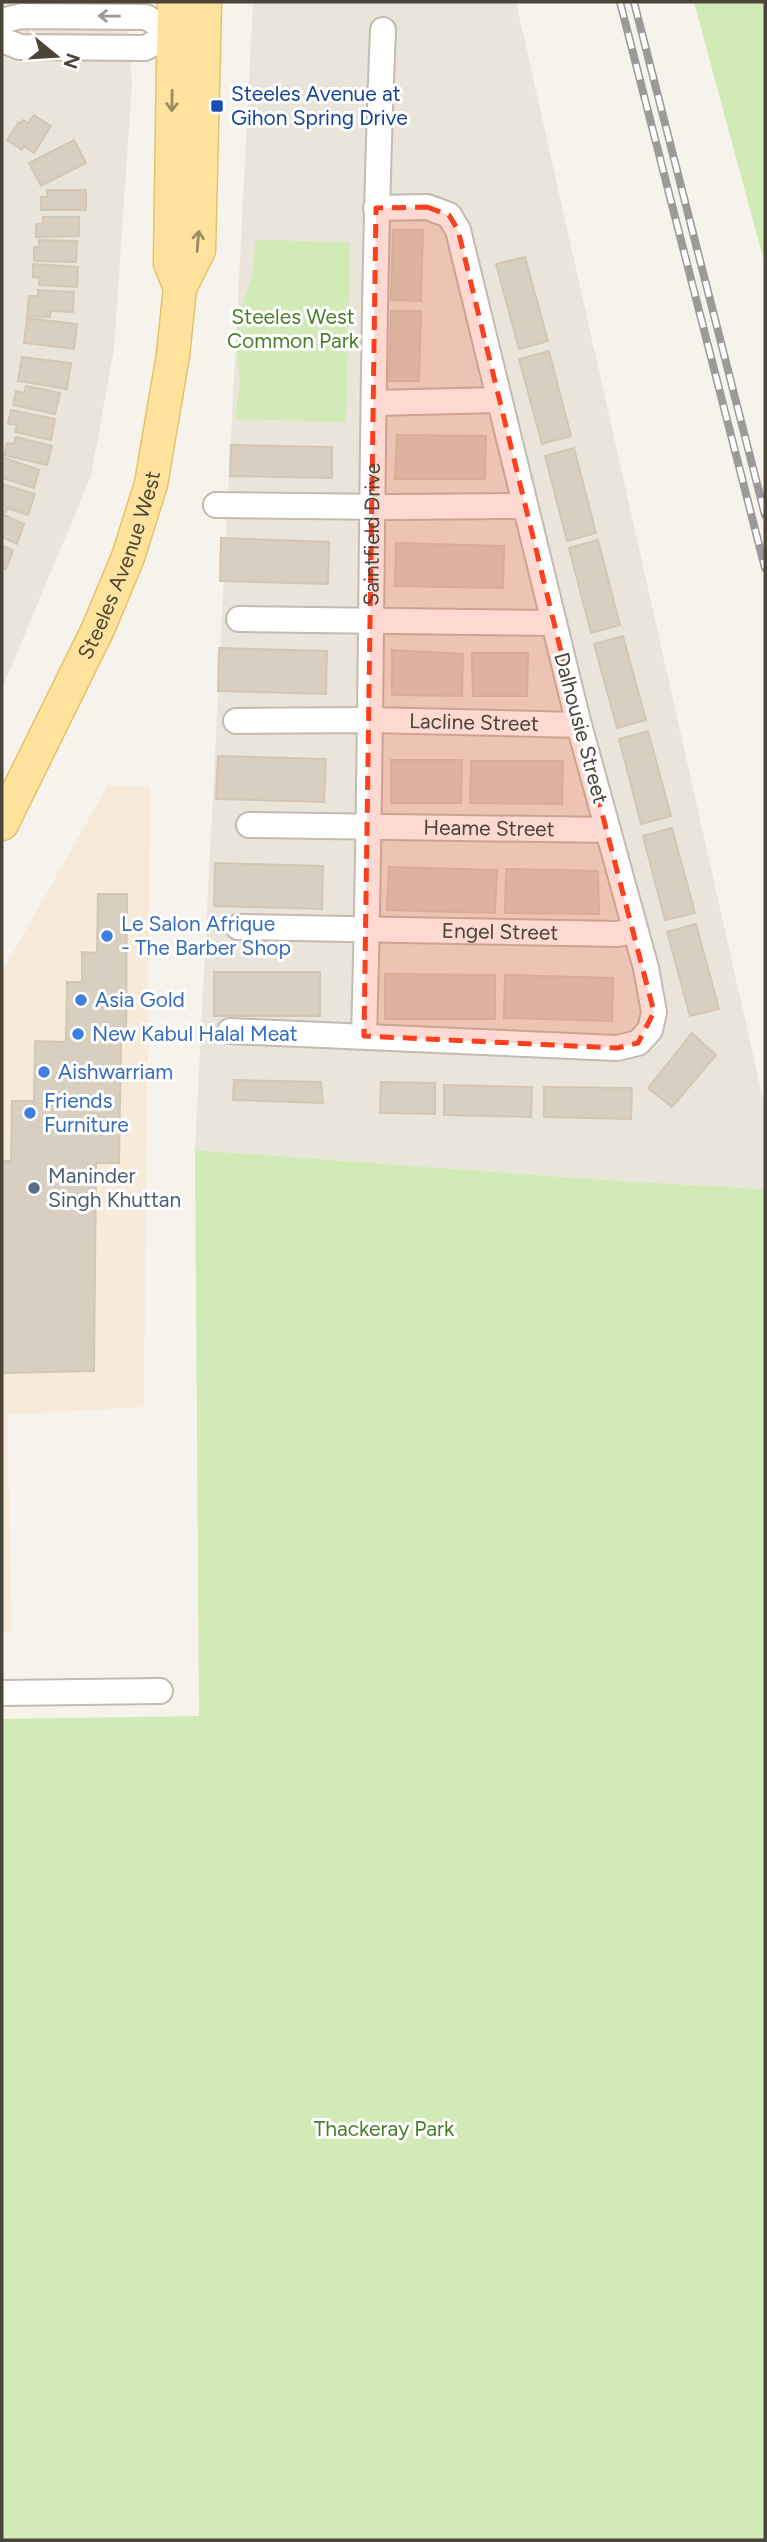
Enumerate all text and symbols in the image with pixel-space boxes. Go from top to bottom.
one-way arrow [98,10,121,23]
north arrow [21,21,91,91]
text: N [58,51,85,72]
place label: Steeles Avenue at Gihon Spring Drive [231,81,408,130]
one-way arrow [165,90,179,113]
marker: Steeles Avenue at Gihon Spring Drive [209,98,225,114]
one-way arrow [192,230,205,253]
park label: Steeles West Common Park [227,304,360,353]
street label: Saintfield Drive [358,462,385,606]
street label: Steeles Avenue West [72,469,165,663]
street label: Dalhousie Street [549,650,614,806]
street label: Lacline Street [409,708,539,736]
street label: Heame Street [423,814,555,841]
place label: Le Salon Afrique - The Barber Shop [121,911,291,960]
street label: Engel Street [441,918,559,945]
marker: Le Salon Afrique - The Barber Shop [99,928,115,944]
place label: Asia Gold [95,987,185,1012]
marker: Asia Gold [73,992,89,1008]
place label: New Kabul Halal Meat [92,1021,298,1046]
marker: New Kabul Halal Meat [70,1026,86,1042]
place label: Aishwarriam [58,1059,173,1084]
marker: Aishwarriam [36,1064,52,1080]
place label: Friends Furniture [44,1088,129,1137]
marker: Friends Furniture [22,1105,38,1121]
place label: Maninder Singh Khuttan [48,1163,181,1212]
marker: Maninder Singh Khuttan [26,1180,42,1196]
park label: Thackeray Park [314,2116,455,2141]

